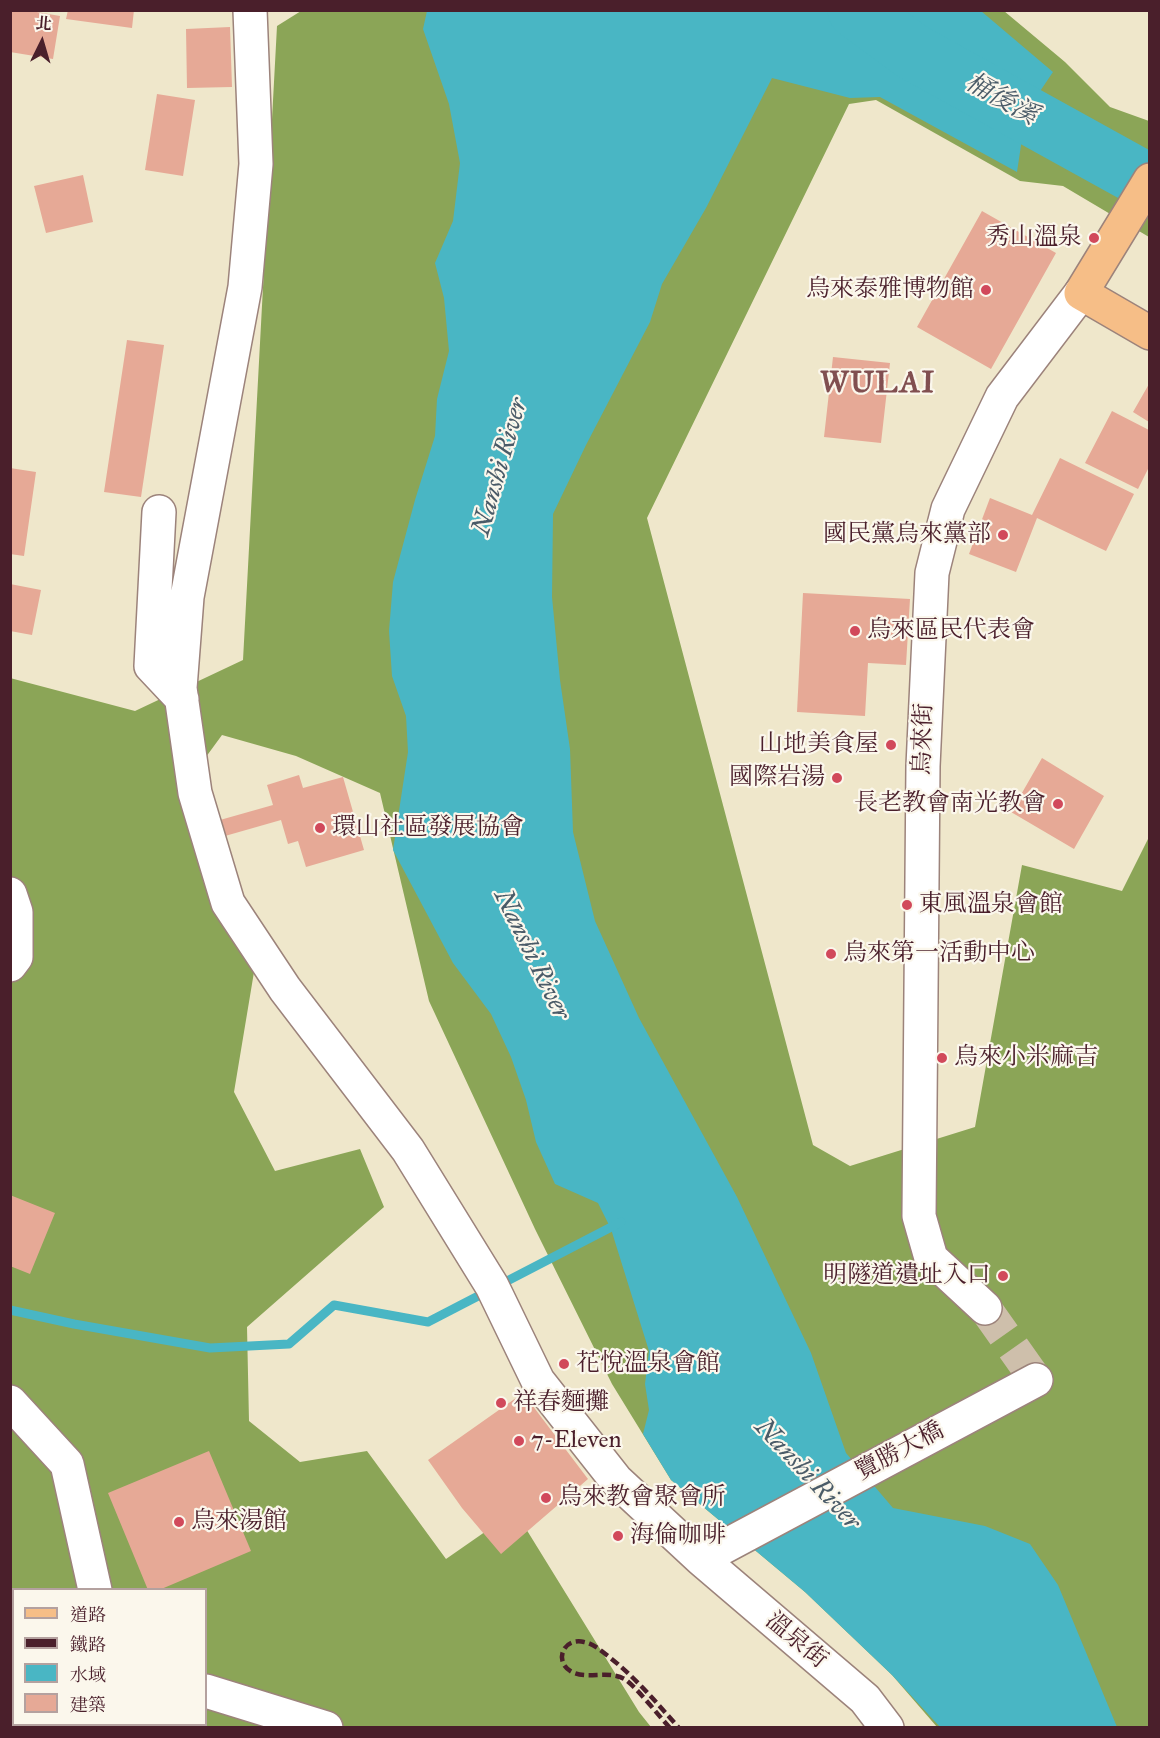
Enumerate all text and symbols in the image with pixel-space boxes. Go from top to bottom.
north arrow [12,12,72,72]
text: 北 [35,13,52,34]
water label: 桶後溪 [959,67,1043,133]
place label: 秀山溫泉 [986,224,1082,252]
marker: 秀山溫泉 [1087,231,1101,245]
place label: 烏來泰雅博物館 [806,276,974,304]
marker: 烏來泰雅博物館 [979,283,993,297]
district label: WULAI [820,367,936,403]
water label: Nanshi River [467,395,535,539]
place label: 國民黨烏來黨部 [823,521,991,549]
marker: 國民黨烏來黨部 [996,528,1010,542]
place label: 烏來區民代表會 [867,617,1035,645]
marker: 烏來區民代表會 [848,624,862,638]
street label: 烏來街 [908,703,940,775]
place label: 山地美食屋 [759,731,879,759]
marker: 山地美食屋 [884,738,898,752]
place label: 國際岩湯 [729,764,825,792]
marker: 國際岩湯 [830,771,844,785]
place label: 長老教會南光教會 [854,790,1046,818]
marker: 長老教會南光教會 [1051,797,1065,811]
place label: 環山社區發展協會 [332,814,524,842]
marker: 環山社區發展協會 [313,821,327,835]
water label: Nanshi River [486,885,576,1025]
place label: 東風溫泉會館 [919,891,1063,919]
marker: 東風溫泉會館 [900,898,914,912]
place label: 烏來第一活動中心 [843,940,1035,968]
marker: 烏來第一活動中心 [824,947,838,961]
place label: 烏來小米麻吉 [954,1044,1098,1072]
marker: 烏來小米麻吉 [935,1051,949,1065]
place label: 明隧道遺址入口 [823,1262,991,1290]
marker: 明隧道遺址入口 [996,1269,1010,1283]
place label: 花悅溫泉會館 [576,1350,720,1378]
marker: 花悅溫泉會館 [557,1357,571,1371]
place label: 祥春麵攤 [513,1389,609,1417]
marker: 祥春麵攤 [494,1396,508,1410]
water label: Nanshi River [747,1413,867,1537]
street label: 覽勝大橋 [851,1417,949,1487]
place label: 7-Eleven [531,1427,621,1455]
marker: 7-Eleven [512,1434,526,1448]
place label: 烏來教會聚會所 [558,1484,726,1512]
marker: 烏來教會聚會所 [539,1491,553,1505]
place label: 烏來湯館 [191,1508,287,1536]
marker: 烏來湯館 [172,1515,186,1529]
place label: 海倫咖啡 [630,1522,726,1550]
marker: 海倫咖啡 [611,1529,625,1543]
legend [12,1588,207,1726]
text: 道路 [70,1604,106,1626]
street label: 溫泉街 [759,1607,833,1675]
text: 鐵路 [70,1634,106,1656]
text: 水域 [70,1664,106,1686]
text: 建築 [70,1694,106,1716]

